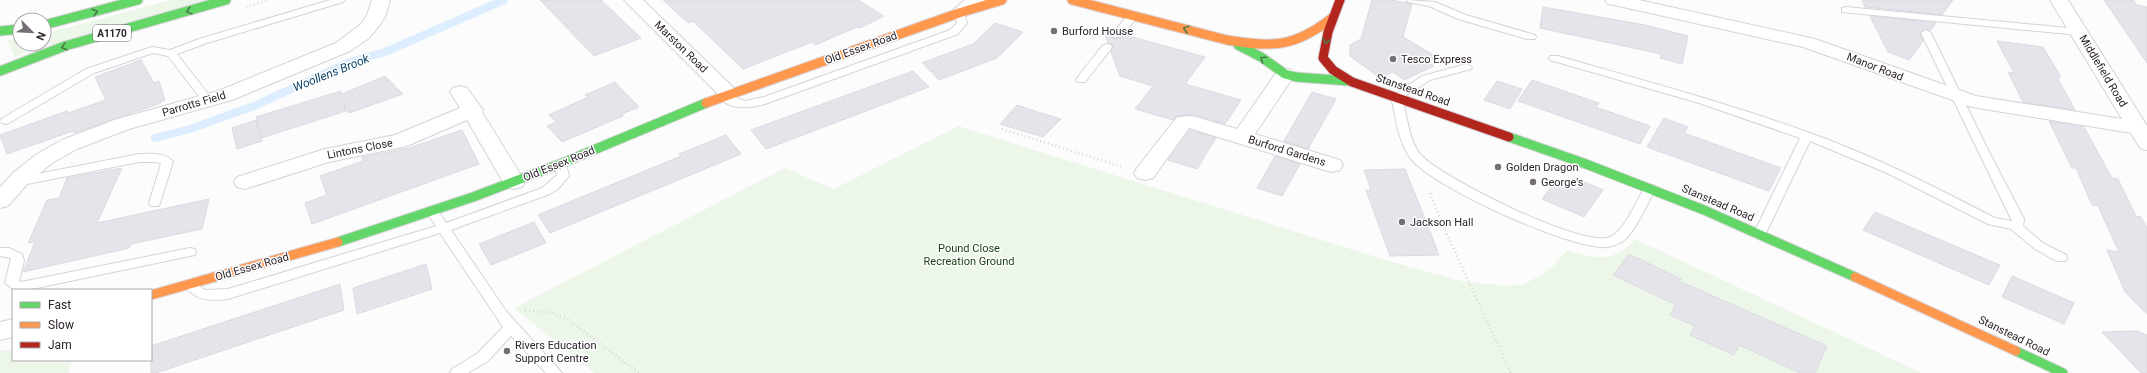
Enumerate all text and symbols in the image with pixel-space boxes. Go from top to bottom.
one-way arrow [185,6,192,15]
one-way arrow [92,8,99,17]
north arrow [12,12,52,52]
street label: Marston Road [652,18,710,76]
road number: A1170 [93,25,131,41]
place label: Burford House [1062,25,1133,38]
one-way arrow [1183,25,1190,34]
marker: Burford House [1049,26,1059,36]
street label: Old Essex Road [823,29,899,67]
text: N [33,30,48,42]
street label: Middlefield Road [2076,33,2130,109]
one-way arrow [1322,38,1330,44]
one-way arrow [60,42,67,51]
street label: Manor Road [1845,50,1905,84]
water label: Woollens Brook [291,51,372,95]
place label: Tesco Express [1401,53,1472,66]
marker: Tesco Express [1388,54,1398,64]
one-way arrow [1260,57,1267,64]
street label: Stanstead Road [1374,71,1452,109]
street label: Parrotts Field [161,89,227,119]
street label: Burford Gardens [1247,133,1328,169]
street label: Lintons Close [326,136,394,162]
street label: Old Essex Road [521,144,597,184]
place label: Golden Dragon [1506,161,1579,174]
marker: Golden Dragon [1493,162,1503,172]
place label: George's [1541,176,1584,189]
marker: George's [1528,177,1538,187]
street label: Stanstead Road [1680,182,1756,224]
place label: Jackson Hall [1410,216,1473,229]
marker: Jackson Hall [1397,217,1407,227]
park label: Pound Close Recreation Ground [924,242,1014,268]
street label: Old Essex Road [214,250,290,284]
legend [12,289,152,361]
text: Fast [48,298,71,312]
street label: Stanstead Road [1976,313,2052,359]
text: Slow [48,318,74,332]
text: Jam [48,338,72,352]
place label: Rivers Education Support Centre [515,339,596,365]
marker: Rivers Education Support Centre [502,346,512,356]

